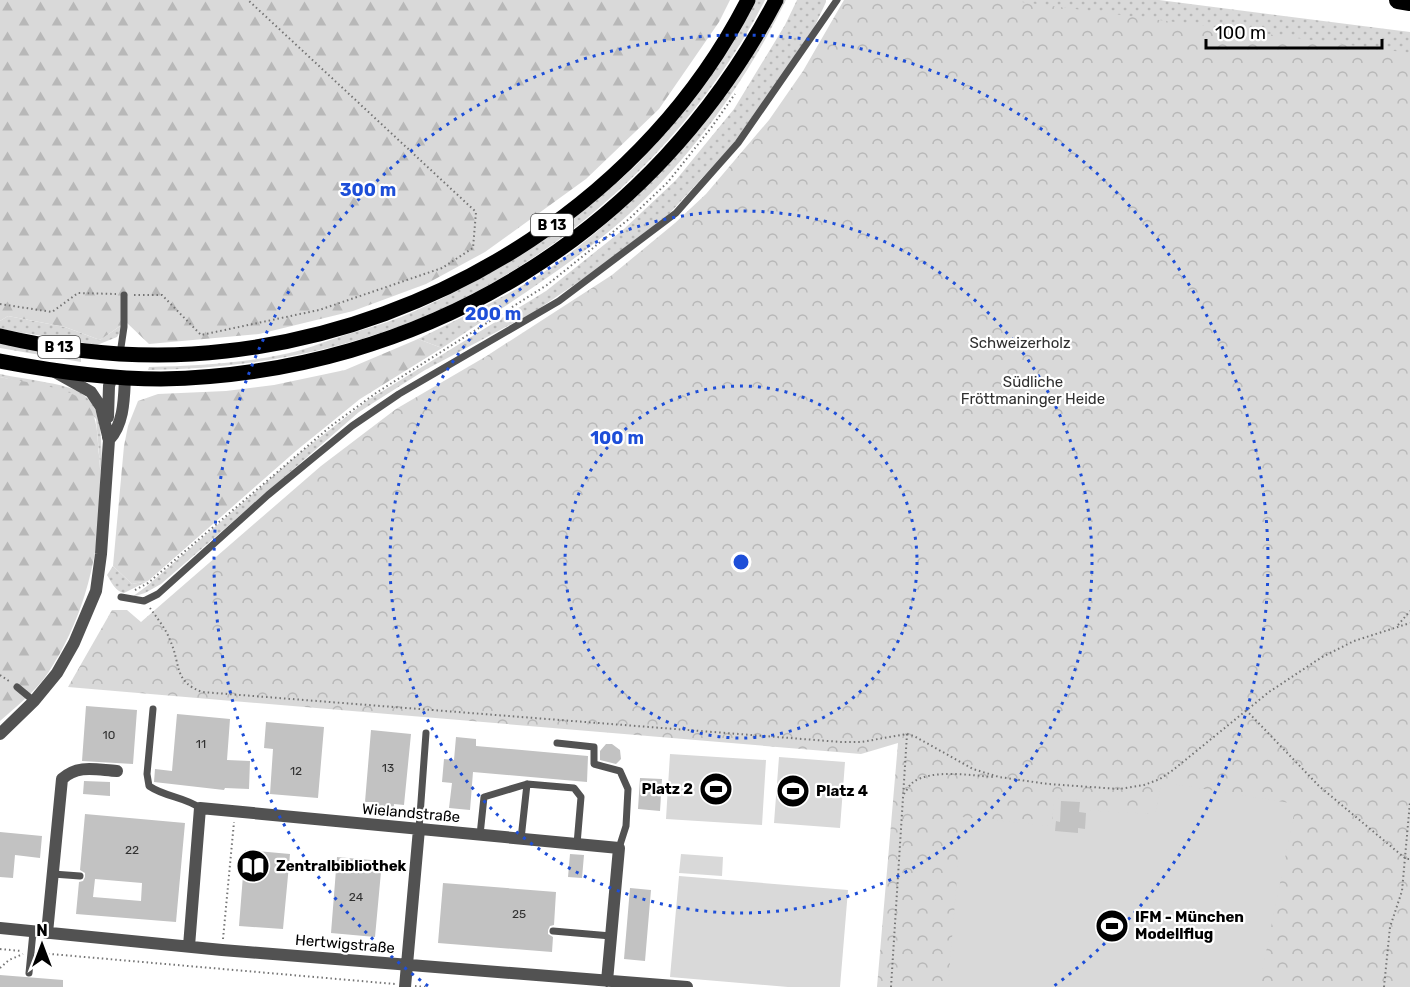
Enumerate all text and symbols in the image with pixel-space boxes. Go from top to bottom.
scale bar [1206,12,1382,50]
text: 100 m [1215,22,1266,44]
text: 300 m [340,179,396,201]
road number: B 13 [531,214,573,236]
text: 200 m [465,303,521,325]
park label: Schweizerholz [969,334,1071,352]
road number: B 13 [38,336,80,358]
park label: Südliche Fröttmaninger Heide [961,373,1105,408]
text: 100 m [590,427,644,449]
centre of rings [731,552,751,572]
house number: 10 [103,728,115,742]
house number: 11 [196,737,206,751]
house number: 13 [382,761,394,775]
house number: 12 [290,764,302,778]
sports icon: Platz 2 [698,771,734,807]
sports icon: Platz 4 [775,773,811,809]
place label: Platz 2 [642,780,693,798]
place label: Platz 4 [816,782,868,800]
street label: Wielandstraße [361,800,461,826]
house number: 22 [125,843,139,857]
library icon: Zentralbibliothek [235,848,271,884]
place label: Zentralbibliothek [276,857,407,875]
house number: 24 [349,890,364,904]
house number: 25 [512,907,526,921]
sports icon: IFM - München Modellflug [1094,908,1130,944]
place label: IFM - München Modellflug [1135,908,1244,943]
north arrow [12,915,72,975]
text: N [36,921,48,940]
street label: Hertwigstraße [294,931,396,957]

